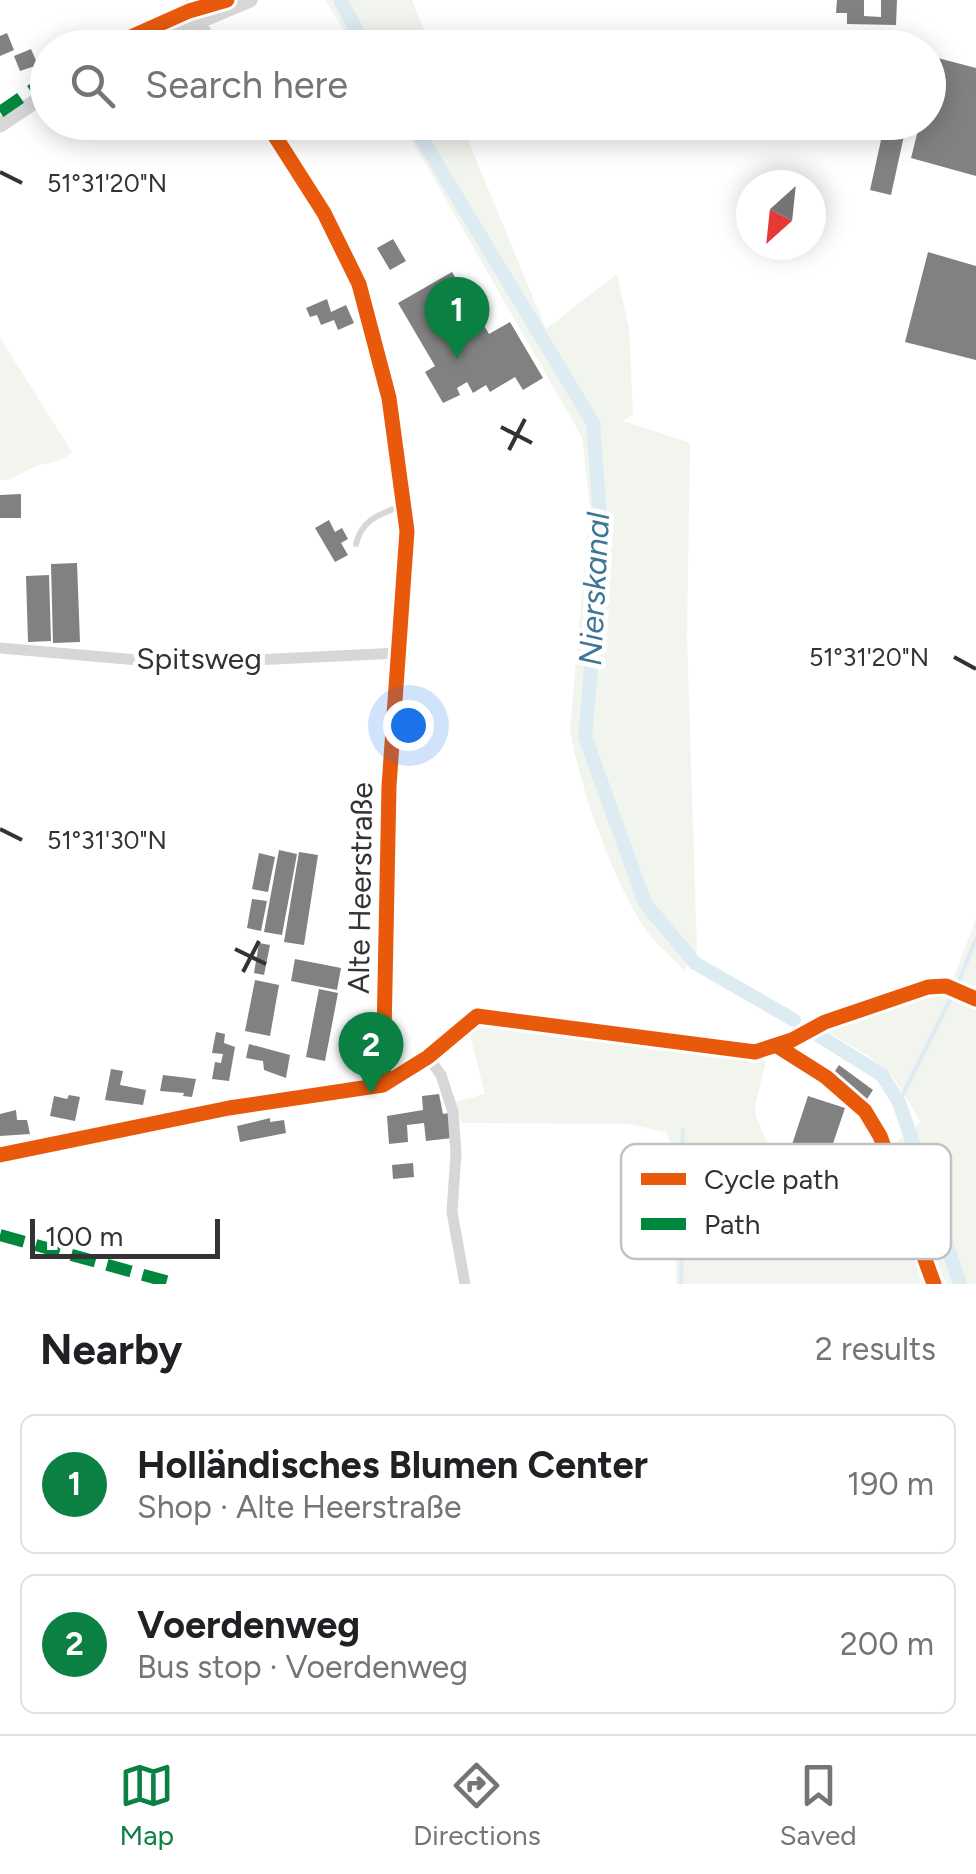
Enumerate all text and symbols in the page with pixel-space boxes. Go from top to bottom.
search box [30,30,946,140]
icon: search [65,58,120,113]
text: Search here [145,62,348,108]
text: 51°31'20"N [47,168,167,198]
north arrow [736,170,826,260]
pin: 1 [424,276,490,359]
water label: Nierskanal [571,511,617,667]
street label: Spitsweg [136,640,262,677]
text: 51°31'20"N [809,642,929,672]
your location [383,700,434,751]
street label: Alte Heerstraße [340,782,380,994]
text: 51°31'30"N [47,825,167,855]
pin: 2 [338,1012,404,1094]
legend [621,1144,951,1259]
text: Cycle path [704,1162,839,1196]
text: Path [704,1207,760,1241]
scale bar [30,1214,220,1258]
text: 100 m [45,1219,123,1253]
text: Nearby [40,1324,182,1375]
text: 2 results [815,1330,936,1368]
text: Holländisches Blumen Center [137,1442,648,1488]
text: 1 [68,1465,81,1503]
text: 190 m [847,1465,934,1503]
text: Shop · Alte Heerstraße [137,1488,461,1526]
text: Voerdenweg [137,1602,360,1648]
text: 2 [65,1625,84,1663]
text: 200 m [840,1625,934,1663]
text: Bus stop · Voerdenweg [137,1648,468,1686]
tab: Map [119,1758,174,1852]
tab: Directions [413,1758,541,1852]
tab: Saved [779,1758,857,1852]

